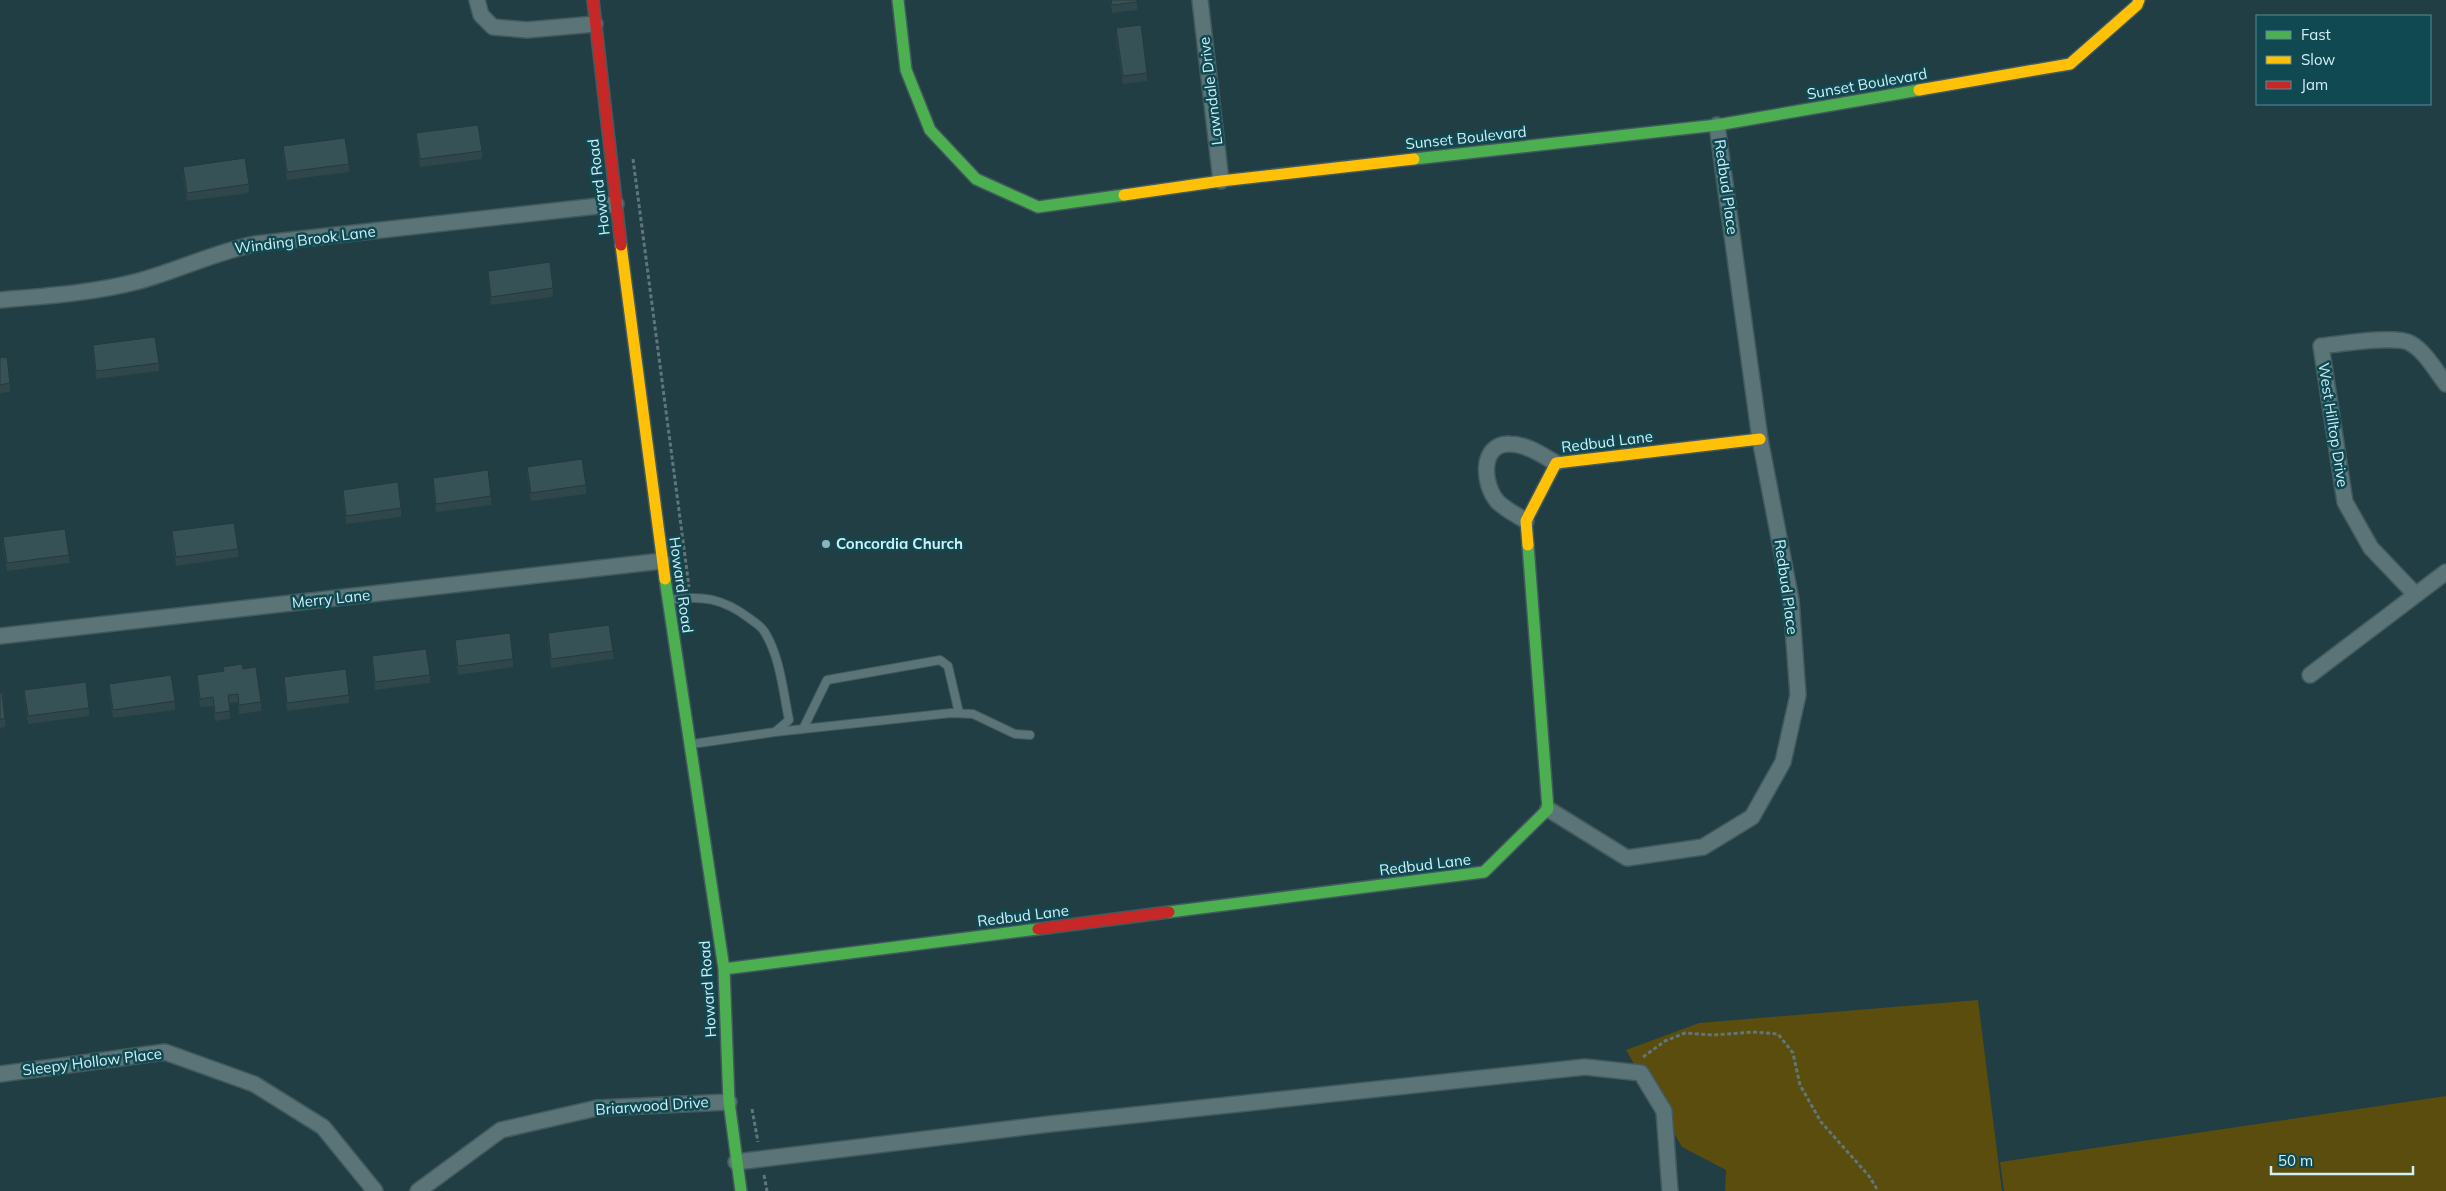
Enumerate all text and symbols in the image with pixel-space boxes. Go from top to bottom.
legend [2256,15,2431,105]
text: Fast [2301,25,2331,44]
street label: Lawndale Drive [1194,36,1227,146]
text: Slow [2301,50,2335,69]
street label: Sunset Boulevard [1805,64,1929,103]
text: Jam [2301,75,2328,94]
street label: Sunset Boulevard [1404,122,1527,153]
street label: Howard Road [583,138,614,236]
street label: Redbud Place [1710,138,1743,236]
street label: Winding Brook Lane [233,221,376,258]
street label: West Hilltop Drive [2314,361,2353,488]
street label: Redbud Lane [1560,426,1654,457]
place label: Concordia Church [836,534,963,553]
street label: Howard Road [665,536,698,634]
marker: Concordia Church [820,538,832,550]
street label: Redbud Place [1770,538,1803,636]
street label: Merry Lane [291,585,371,612]
street label: Redbud Lane [1378,849,1472,880]
street label: Redbud Lane [976,900,1070,931]
street label: Howard Road [695,940,720,1038]
street label: Sleepy Hollow Place [21,1044,163,1079]
street label: Briarwood Drive [595,1092,709,1119]
scale bar [2271,1144,2414,1176]
text: 50 m [2278,1151,2313,1170]

